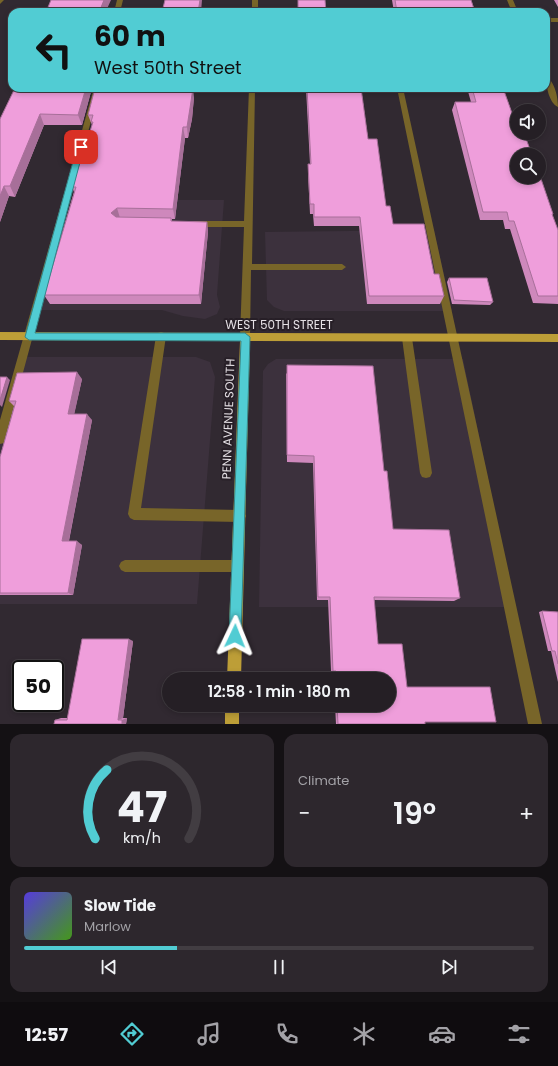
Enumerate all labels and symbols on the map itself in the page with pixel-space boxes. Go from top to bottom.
pin [64,130,98,164]
street label: WEST 50TH STREET [225,316,333,333]
street label: PENN AVENUE SOUTH [217,358,239,480]
position arrow [214,615,256,657]
speed limit sign: 50 [12,660,64,712]

